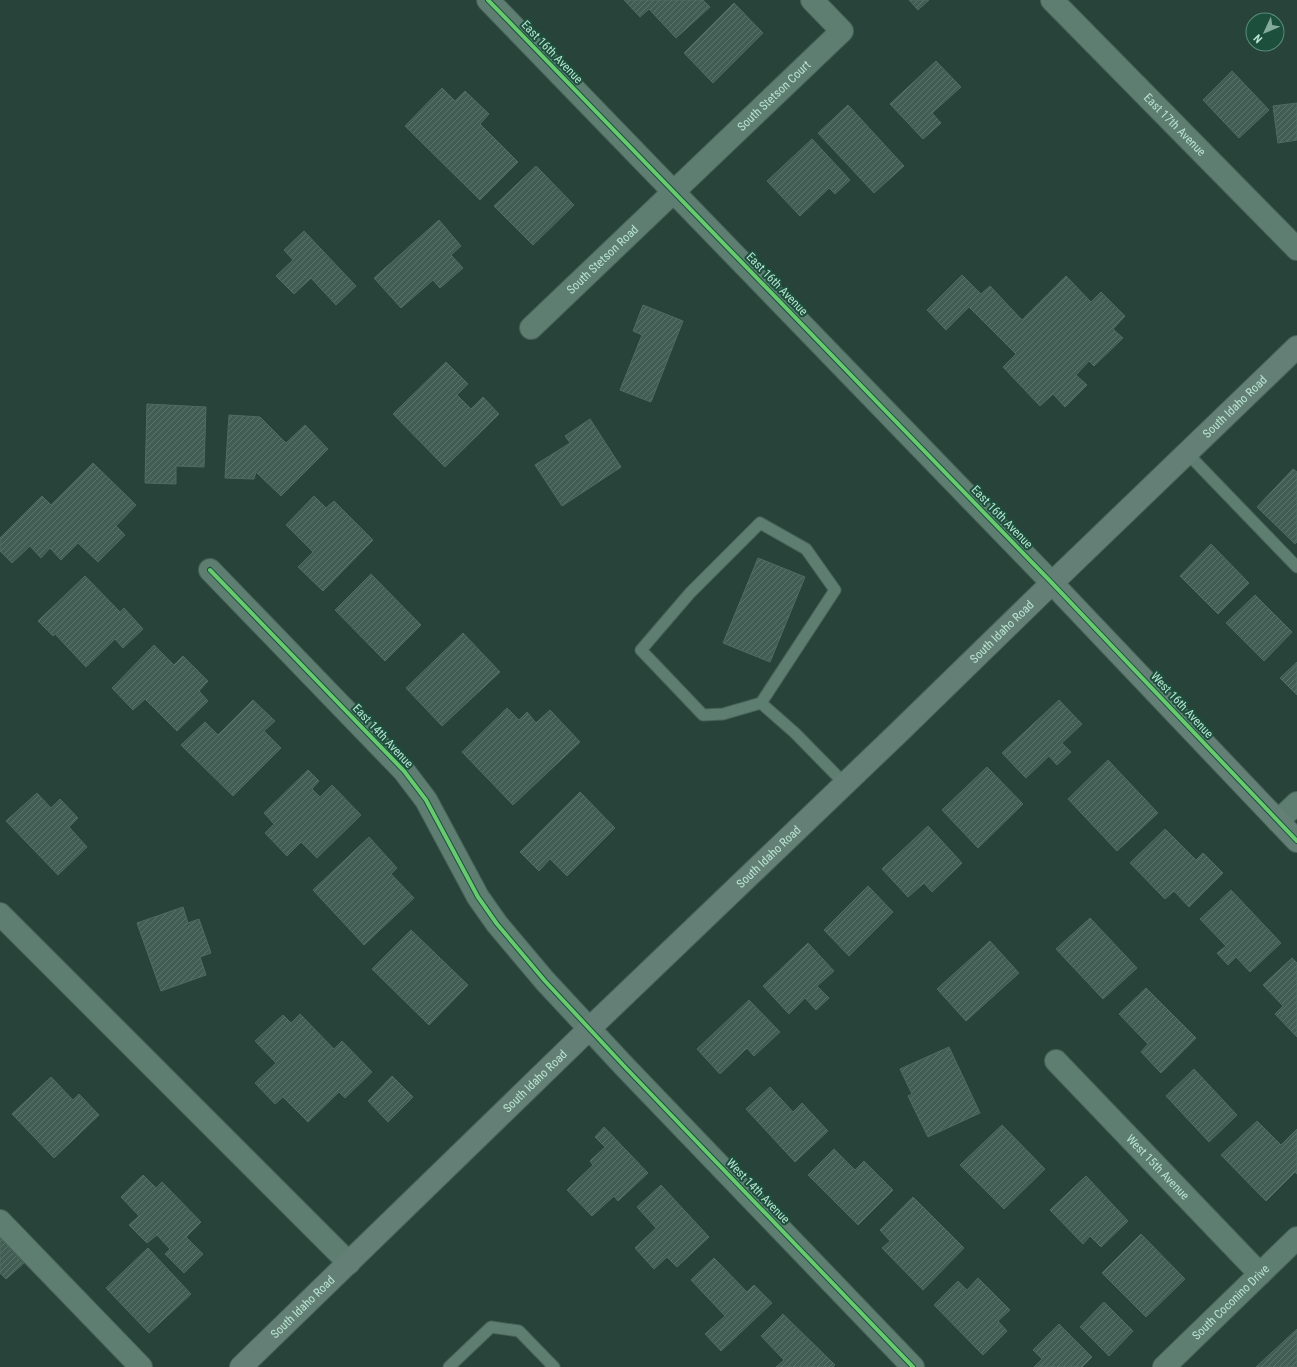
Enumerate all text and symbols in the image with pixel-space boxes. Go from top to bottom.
north arrow [1245,12,1285,52]
street label: East 16th Avenue [518,18,586,87]
text: N [1251,31,1265,46]
street label: South Stetson Court [735,58,814,134]
street label: East 17th Avenue [1141,91,1209,159]
street label: South Stetson Road [564,222,641,297]
street label: East 16th Avenue [743,250,811,319]
street label: South Idaho Road [1200,373,1270,441]
street label: East 16th Avenue [968,483,1036,552]
street label: South Idaho Road [967,598,1037,666]
street label: West 16th Avenue [1148,669,1216,741]
street label: East 14th Avenue [350,701,416,771]
street label: South Idaho Road [734,823,804,891]
street label: South Idaho Road [500,1047,570,1115]
street label: West 15th Avenue [1123,1132,1192,1203]
street label: West 14th Avenue [723,1156,793,1227]
street label: South Coconino Drive [1189,1262,1272,1343]
street label: South Idaho Road [268,1273,338,1341]

